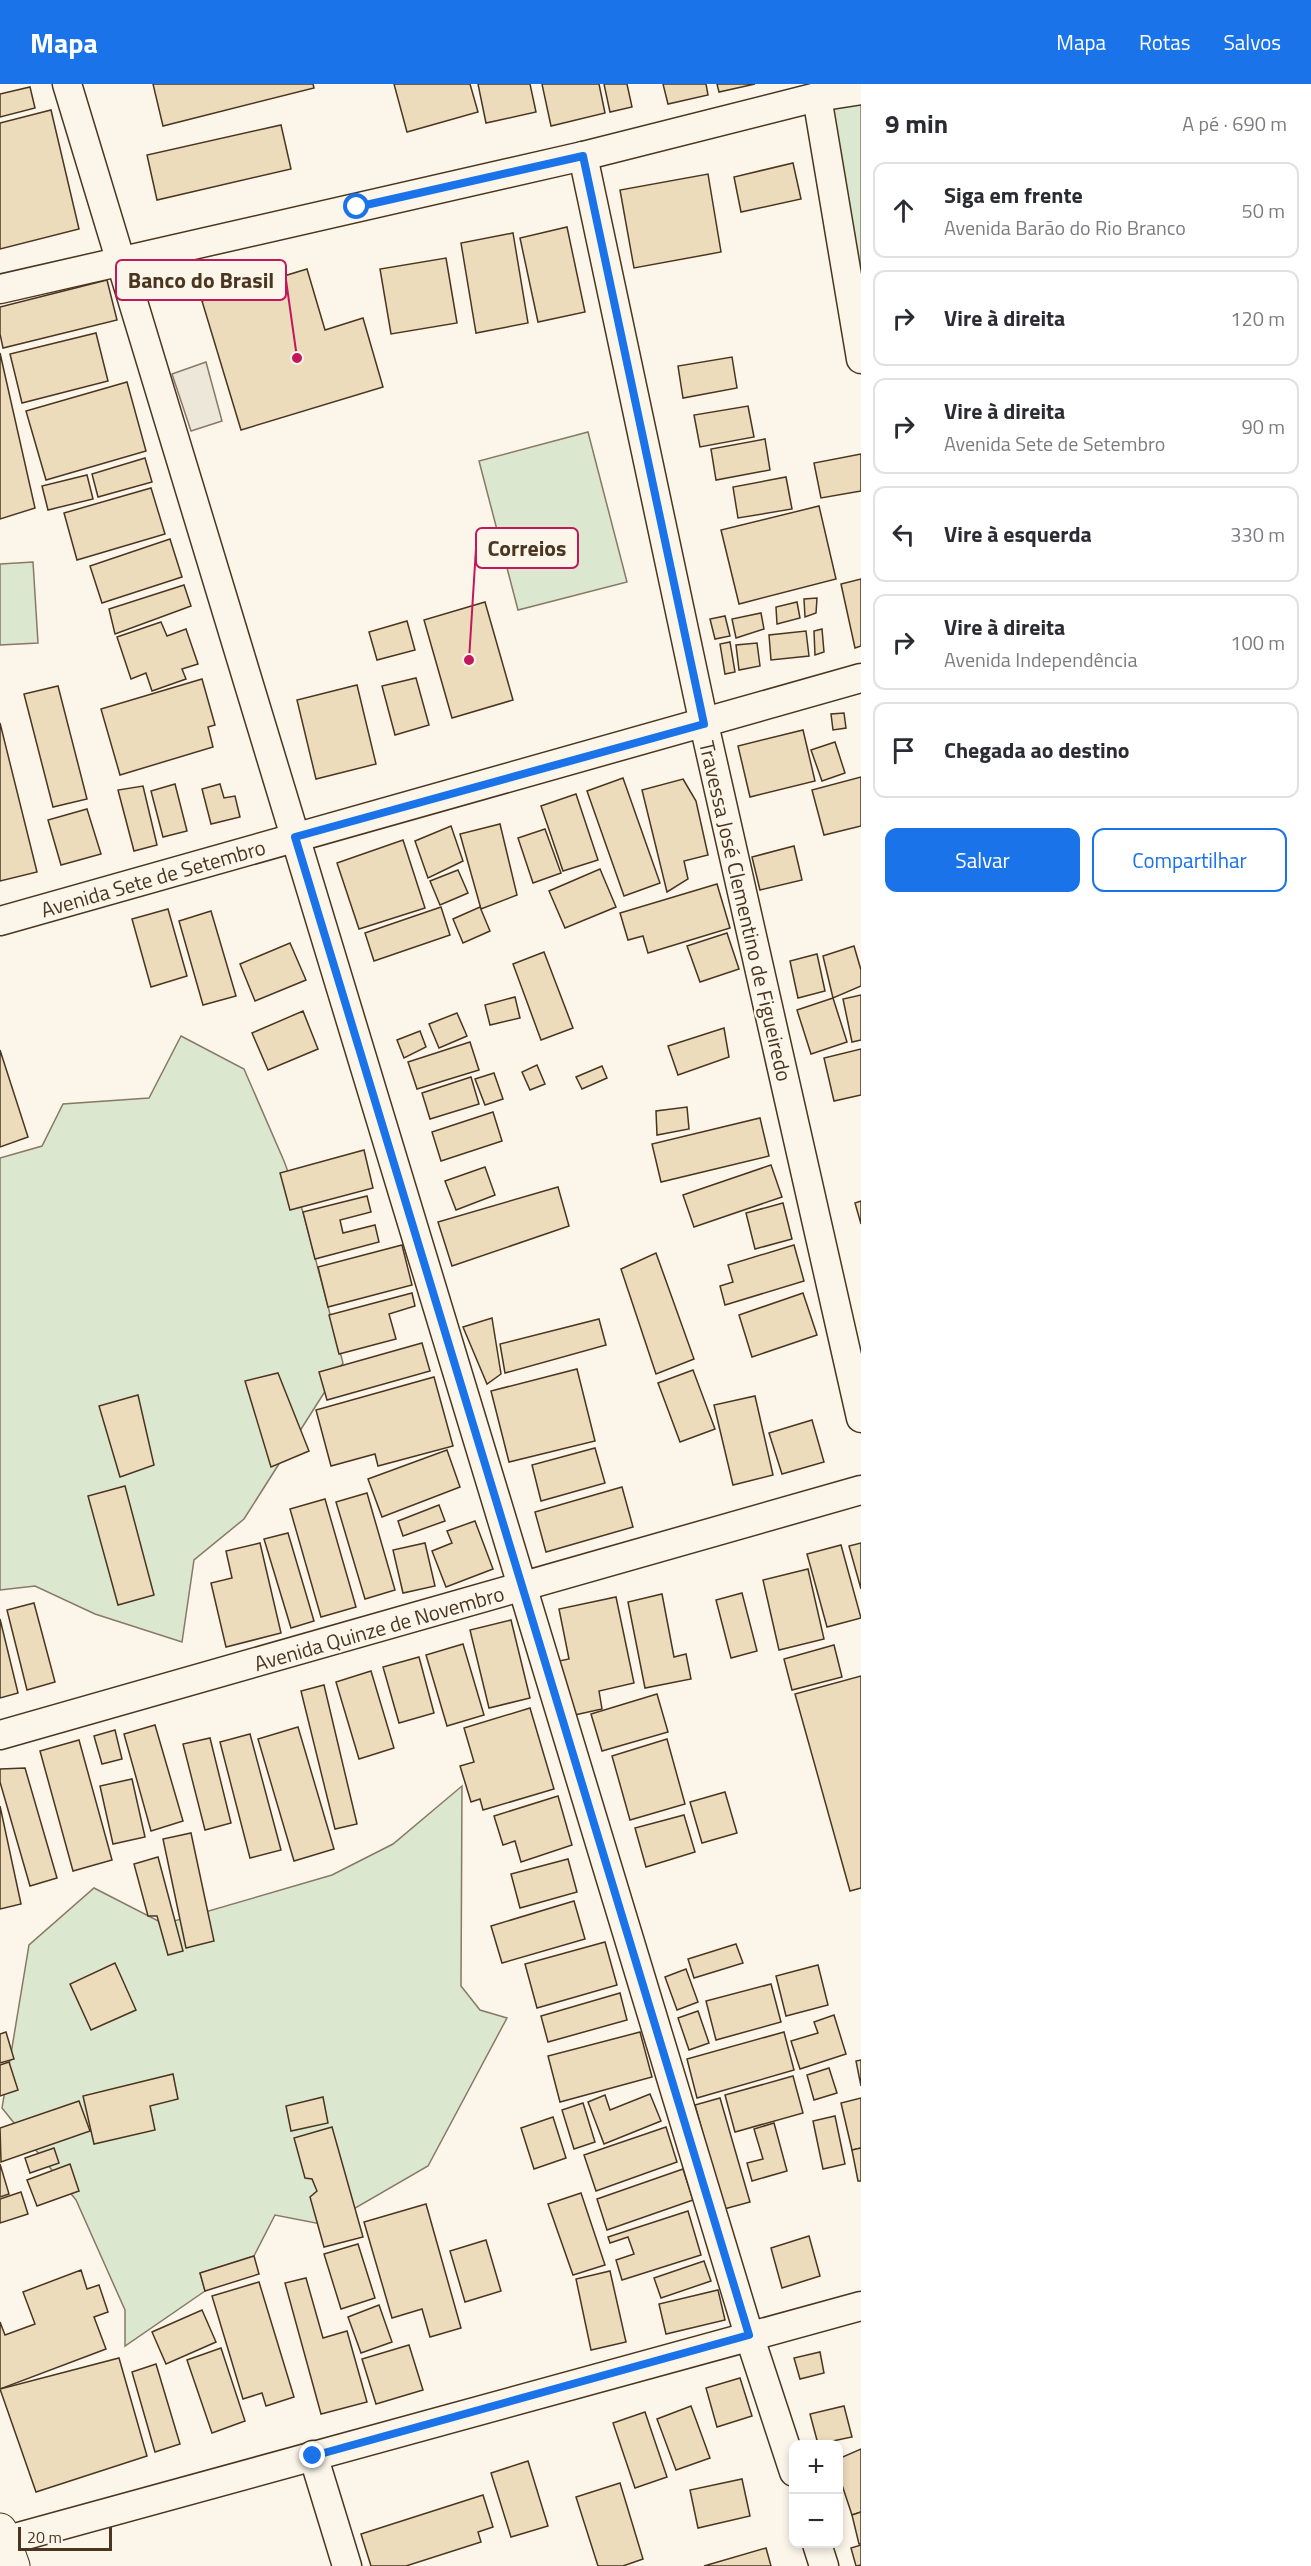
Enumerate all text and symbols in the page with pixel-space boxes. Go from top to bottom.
text: Mapa [30,21,98,64]
text: Mapa [1056,26,1106,58]
text: Rotas [1139,26,1190,58]
text: Salvos [1223,26,1281,58]
text: 9 min [885,104,948,143]
text: A pé · 690 m [1182,108,1287,139]
text: Siga em frente [944,178,1083,212]
route start [343,193,369,219]
icon: ahead [887,194,920,227]
text: 50 m [1241,195,1285,226]
text: Avenida Barão do Rio Branco [944,212,1186,243]
callout: Banco do Brasil [116,260,286,300]
text: Banco do Brasil [128,263,274,297]
text: Vire à direita [944,301,1065,335]
icon: right [887,302,920,335]
text: 120 m [1230,303,1285,334]
text: Vire à direita [944,394,1065,428]
icon: right [887,410,920,443]
text: 90 m [1241,411,1285,442]
text: Avenida Sete de Setembro [944,428,1165,459]
text: Vire à esquerda [944,517,1092,551]
icon: left [887,518,920,551]
text: 330 m [1230,519,1285,550]
callout: Correios [476,528,578,568]
text: Correios [488,531,566,565]
text: Vire à direita [944,610,1065,644]
icon: right [887,626,920,659]
text: 100 m [1230,627,1285,658]
text: Avenida Independência [944,644,1137,675]
text: Chegada ao destino [944,733,1130,767]
icon: arrive [887,734,920,767]
street label: Travessa José Clementino de Figueiredo [691,738,801,1084]
button: Salvar [885,828,1080,892]
button: Compartilhar [1092,828,1287,892]
street label: Avenida Sete de Setembro [37,831,269,925]
street label: Avenida Quinze de Novembro [250,1577,508,1679]
map controls [789,2440,843,2548]
button: + [789,2440,843,2494]
route end [299,2442,325,2468]
button: − [789,2494,843,2548]
scale bar [18,2524,112,2552]
text: 20 m [27,2525,62,2549]

